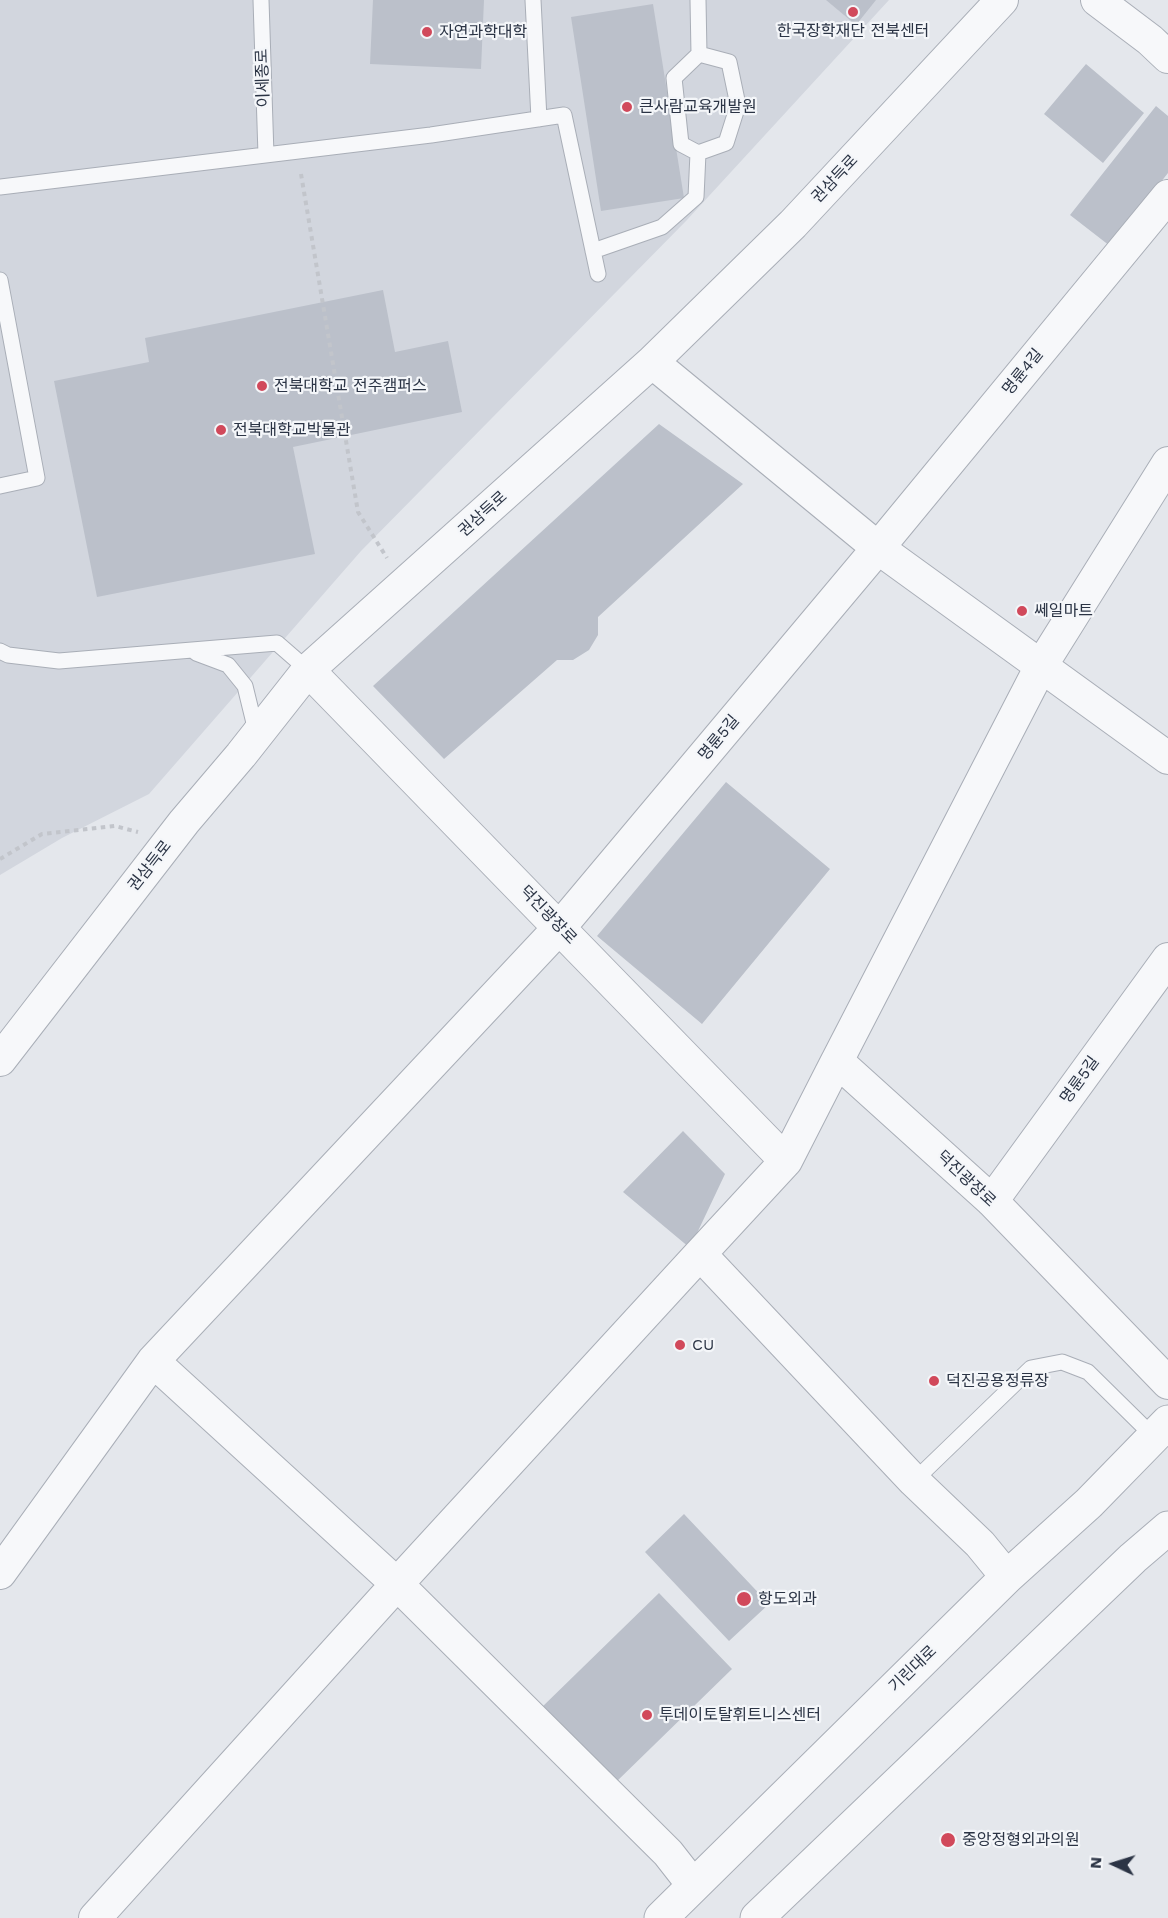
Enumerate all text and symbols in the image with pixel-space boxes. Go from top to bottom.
marker: 한국장학재단 전북센터 [846,5,860,19]
place label: 한국장학재단 전북센터 [777,21,929,41]
place label: 자연과학대학 [439,22,527,42]
marker: 자연과학대학 [420,25,434,39]
street label: 이세종로 [252,48,274,108]
place label: 큰사람교육개발원 [639,97,757,117]
marker: 큰사람교육개발원 [620,100,634,114]
street label: 권삼득로 [808,151,862,207]
street label: 명륜4길 [999,345,1047,399]
place label: 전북대학교 전주캠퍼스 [274,376,427,396]
marker: 전북대학교 전주캠퍼스 [255,379,269,393]
place label: 전북대학교박물관 [233,420,351,440]
marker: 전북대학교박물관 [214,423,228,437]
street label: 권삼득로 [455,487,511,541]
place label: 쎄일마트 [1034,601,1093,621]
marker: 쎄일마트 [1015,604,1029,618]
street label: 명륜5길 [694,711,744,765]
street label: 권삼득로 [124,837,176,895]
street label: 덕진광장로 [516,882,580,948]
street label: 명륜5길 [1057,1053,1103,1107]
street label: 덕진광장로 [933,1147,999,1211]
place label: CU [692,1335,714,1355]
marker: CU [673,1338,687,1352]
place label: 덕진공용정류장 [946,1371,1049,1391]
marker: 덕진공용정류장 [927,1374,941,1388]
place label: 항도외과 [758,1589,817,1609]
marker: 항도외과 [735,1590,753,1608]
street label: 기린대로 [885,1642,941,1696]
place label: 투데이토탈휘트니스센터 [659,1705,821,1725]
marker: 투데이토탈휘트니스센터 [640,1708,654,1722]
place label: 중앙정형외과의원 [962,1830,1080,1850]
marker: 중앙정형외과의원 [939,1831,957,1849]
north arrow [1084,1834,1144,1894]
text: N [1086,1856,1105,1869]

